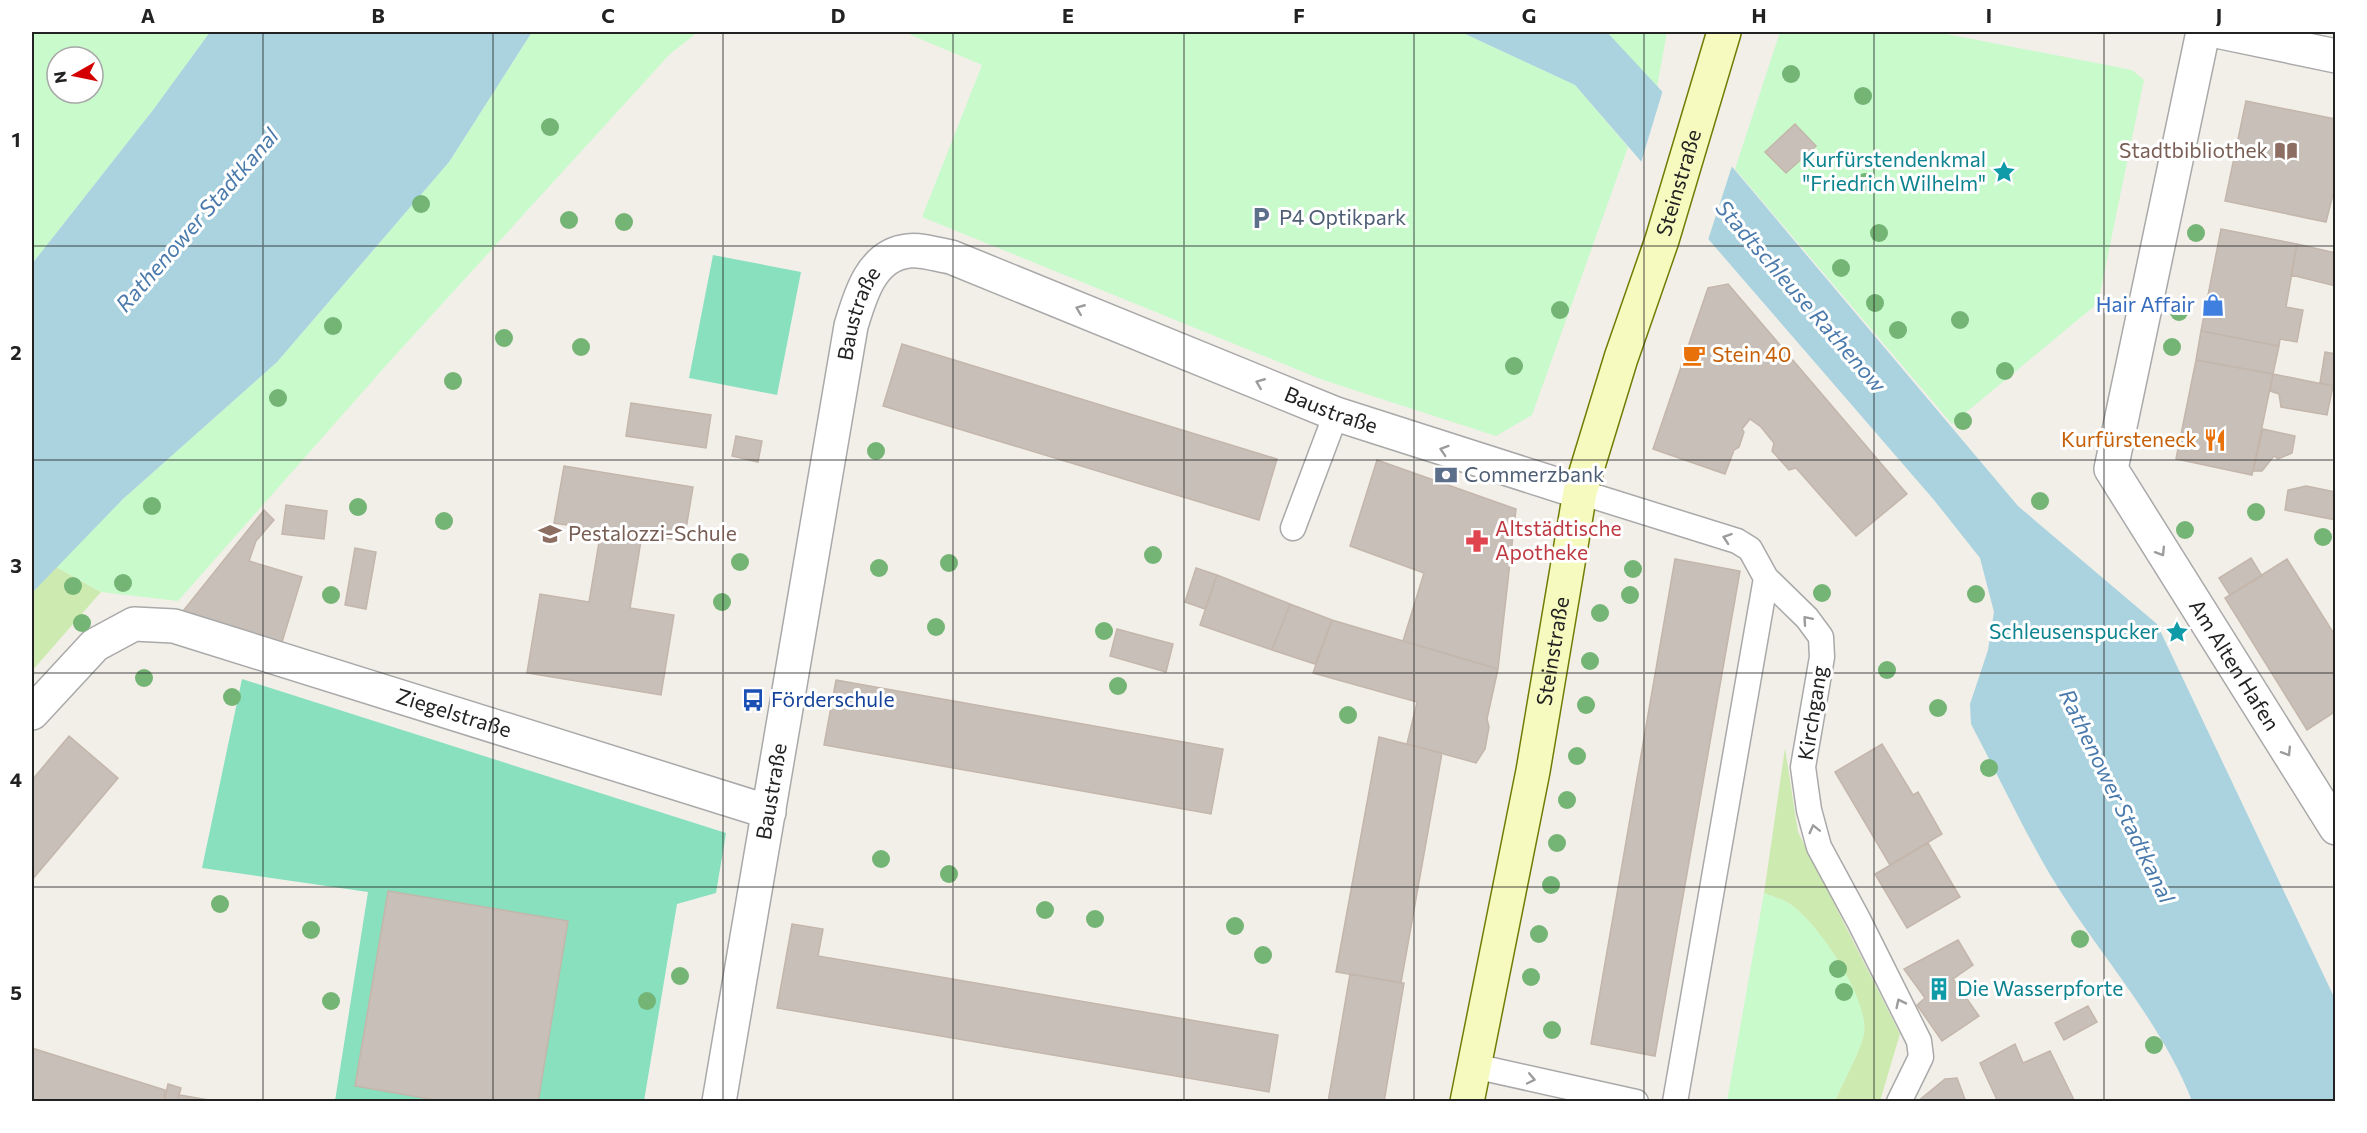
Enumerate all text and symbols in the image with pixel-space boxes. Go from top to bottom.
text: A [141,3,155,27]
text: B [371,3,385,27]
text: C [601,3,615,27]
text: D [831,3,845,27]
text: E [1062,3,1074,27]
text: F [1293,3,1305,27]
text: G [1522,3,1536,27]
text: H [1752,3,1767,27]
text: I [1986,3,1992,27]
text: J [2216,3,2222,27]
north arrow [45,45,105,105]
text: N [49,70,70,85]
water label: Rathenower Stadtkanal [110,122,284,317]
street label: Steinstraße [1650,126,1705,239]
text: 1 [11,127,21,151]
place label: Stadtbibliothek [2119,137,2268,162]
library icon: Stadtbibliothek [2273,138,2299,164]
place label: Kurfürstendenkmal "Friedrich Wilhelm" [1802,146,1986,195]
place icon: Kurfürstendenkmal "Friedrich Wilhelm" [1991,159,2017,185]
water label: Stadtschleuse Rathenow [1711,194,1893,398]
place label: P4 Optikpark [1279,204,1406,229]
parking icon: P4 Optikpark [1248,205,1274,231]
street label: Baustraße [831,261,885,362]
place label: Hair Affair [2096,291,2195,316]
shop icon: Hair Affair [2200,292,2226,318]
one-way arrow [1075,304,1086,316]
text: 2 [10,340,22,364]
place label: Stein 40 [1712,341,1791,366]
cafe icon: Stein 40 [1681,342,1707,368]
one-way arrow [1256,378,1267,390]
street label: Baustraße [1281,380,1381,437]
place label: Kurfürsteneck [2061,426,2197,451]
restaurant icon: Kurfürsteneck [2202,427,2228,453]
one-way arrow [1439,444,1450,457]
place label: Commerzbank [1464,461,1604,486]
bank icon: Commerzbank [1433,462,1459,488]
place label: Altstädtische Apotheke [1495,515,1622,564]
place label: Pestalozzi-Schule [568,520,737,545]
school or university icon: Pestalozzi-Schule [537,521,563,547]
pharmacy icon: Altstädtische Apotheke [1464,528,1490,554]
one-way arrow [1722,533,1733,545]
one-way arrow [2153,545,2164,556]
text: 3 [10,553,22,577]
street label: Am Alten Hafen [2185,594,2286,734]
street label: Steinstraße [1530,595,1573,707]
one-way arrow [1803,616,1814,627]
place label: Schleusenspucker [1989,618,2159,643]
place icon: Schleusenspucker [2164,619,2190,645]
street label: Kirchgang [1792,664,1831,762]
street label: Ziegelstraße [393,682,515,742]
water label: Rathenower Stadtkanal [2054,684,2181,907]
place label: Förderschule [771,686,895,711]
bus stop icon: Förderschule [740,687,766,713]
street label: Baustraße [750,741,791,841]
one-way arrow [2280,746,2292,756]
text: 4 [10,767,22,791]
one-way arrow [1809,824,1822,834]
place label: Die Wasserpforte [1957,975,2123,1000]
building icon: Die Wasserpforte [1926,976,1952,1002]
text: 5 [10,980,22,1004]
one-way arrow [1896,999,1907,1010]
one-way arrow [1526,1072,1536,1085]

